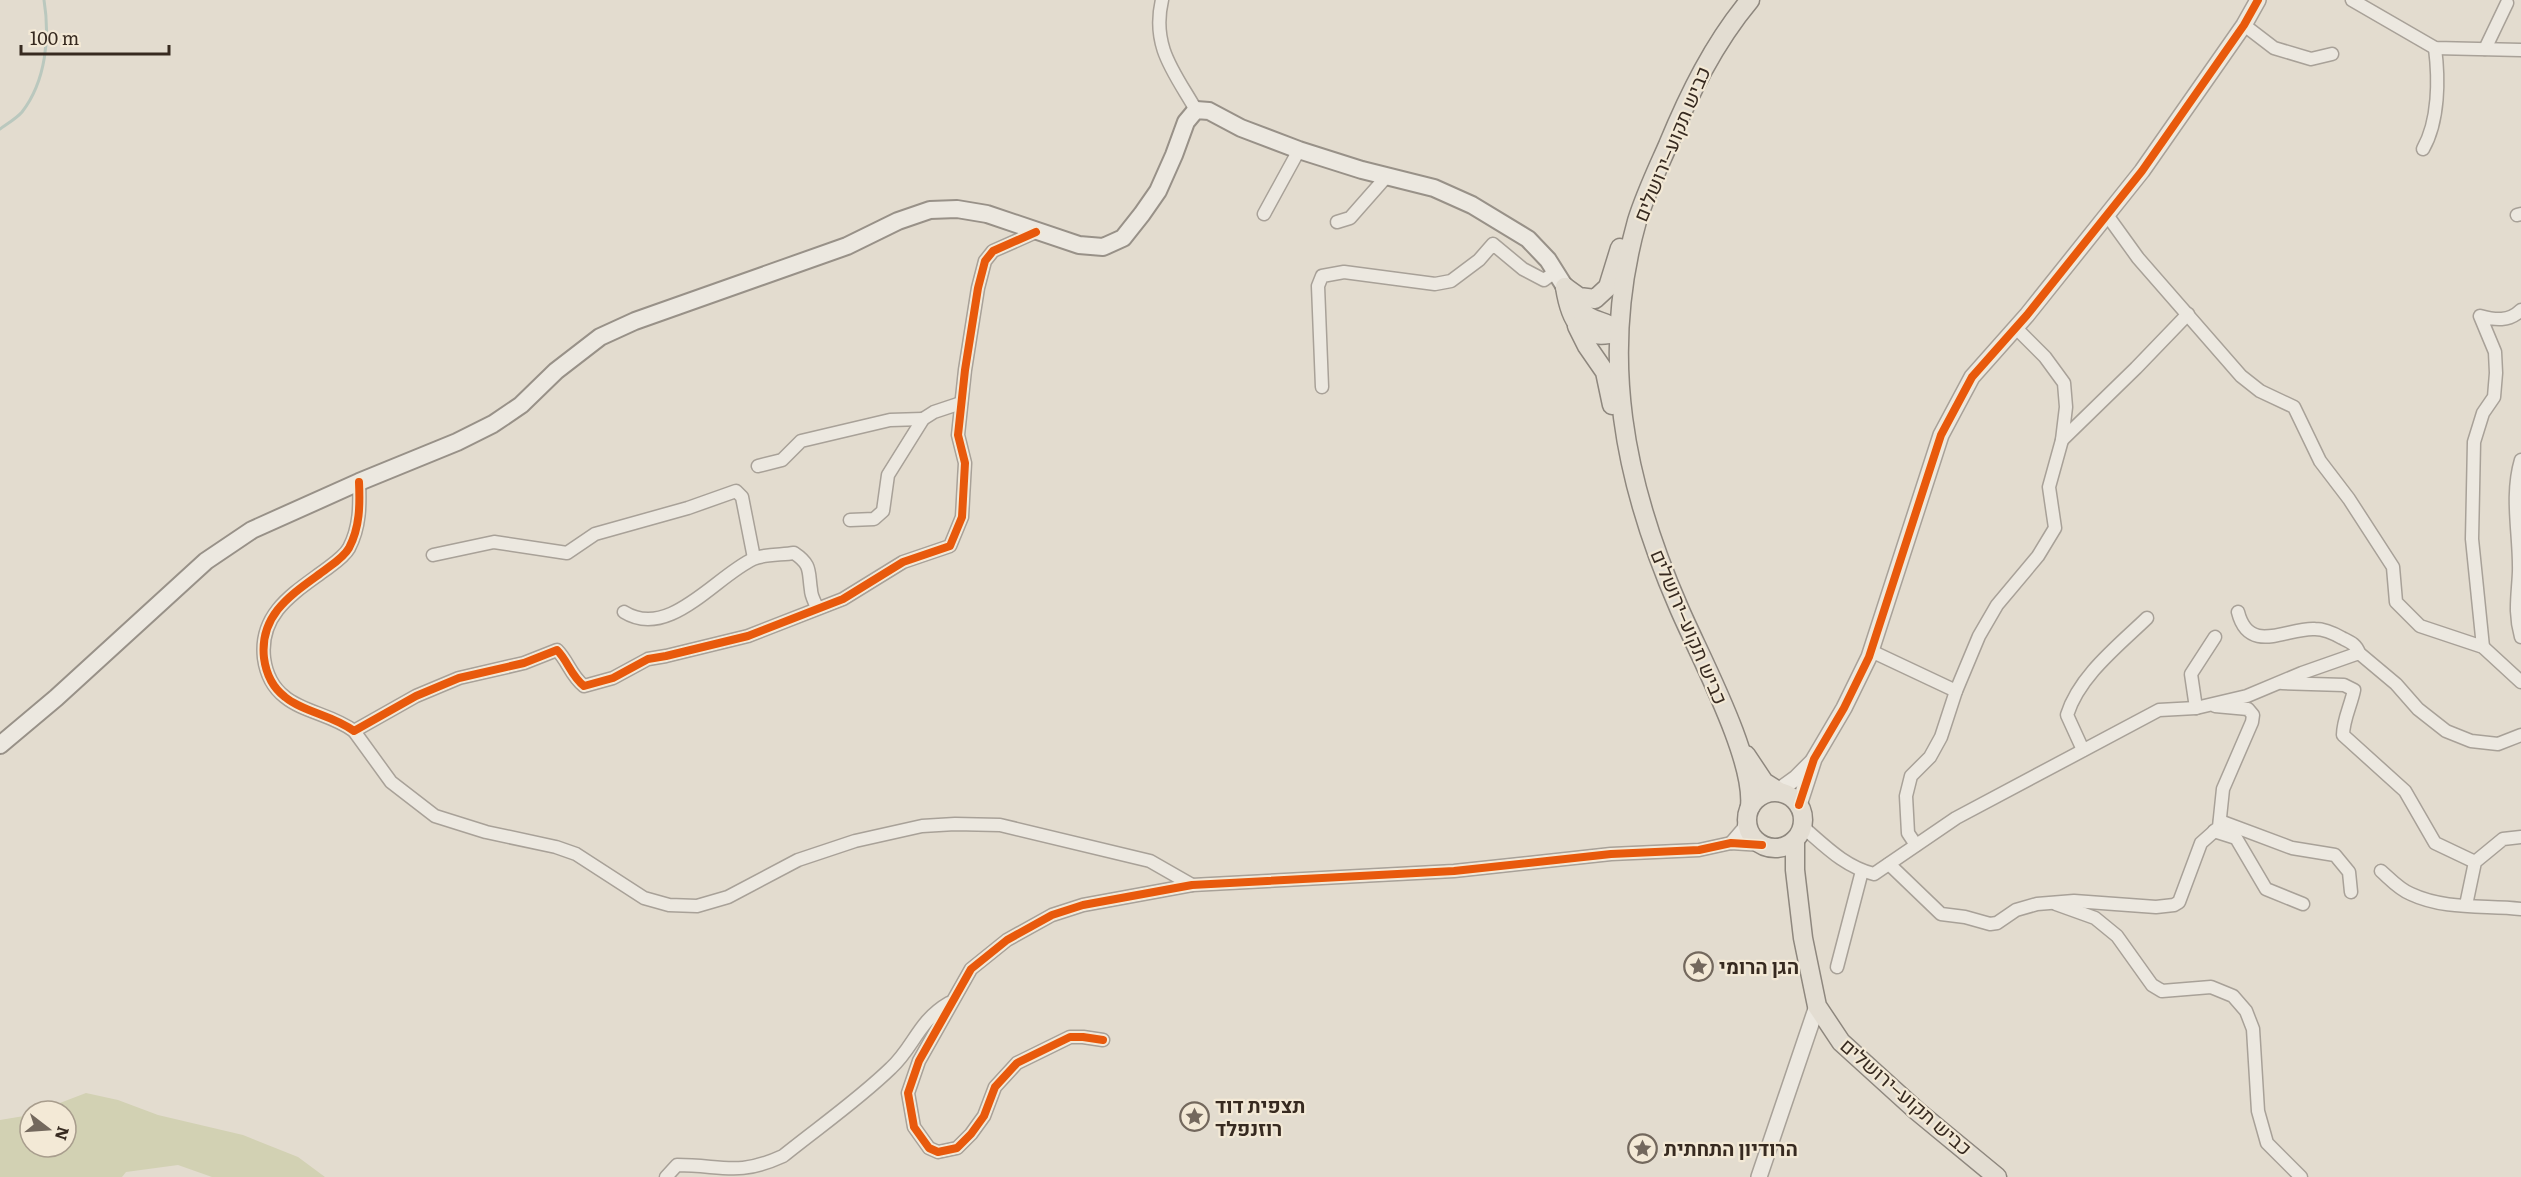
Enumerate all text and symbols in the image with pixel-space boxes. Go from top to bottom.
scale bar [21,18,170,56]
text: 100 m [30,24,79,51]
street label: כביש תקוע–ירושלים [1624,61,1716,226]
street label: כביש תקוע–ירושלים [1645,544,1737,709]
place label: הגן הרומי [1719,950,1799,980]
place icon: הגן הרומי [1682,951,1714,983]
street label: כביש תקוע–ירושלים [1835,1030,1980,1161]
place label: תצפית דוד רוזנפלד [1215,1089,1305,1142]
north arrow [18,1099,78,1159]
place icon: תצפית דוד רוזנפלד [1178,1101,1210,1133]
text: N [50,1124,77,1144]
place label: הרודיון התחתית [1664,1132,1798,1162]
place icon: הרודיון התחתית [1627,1133,1659,1165]

